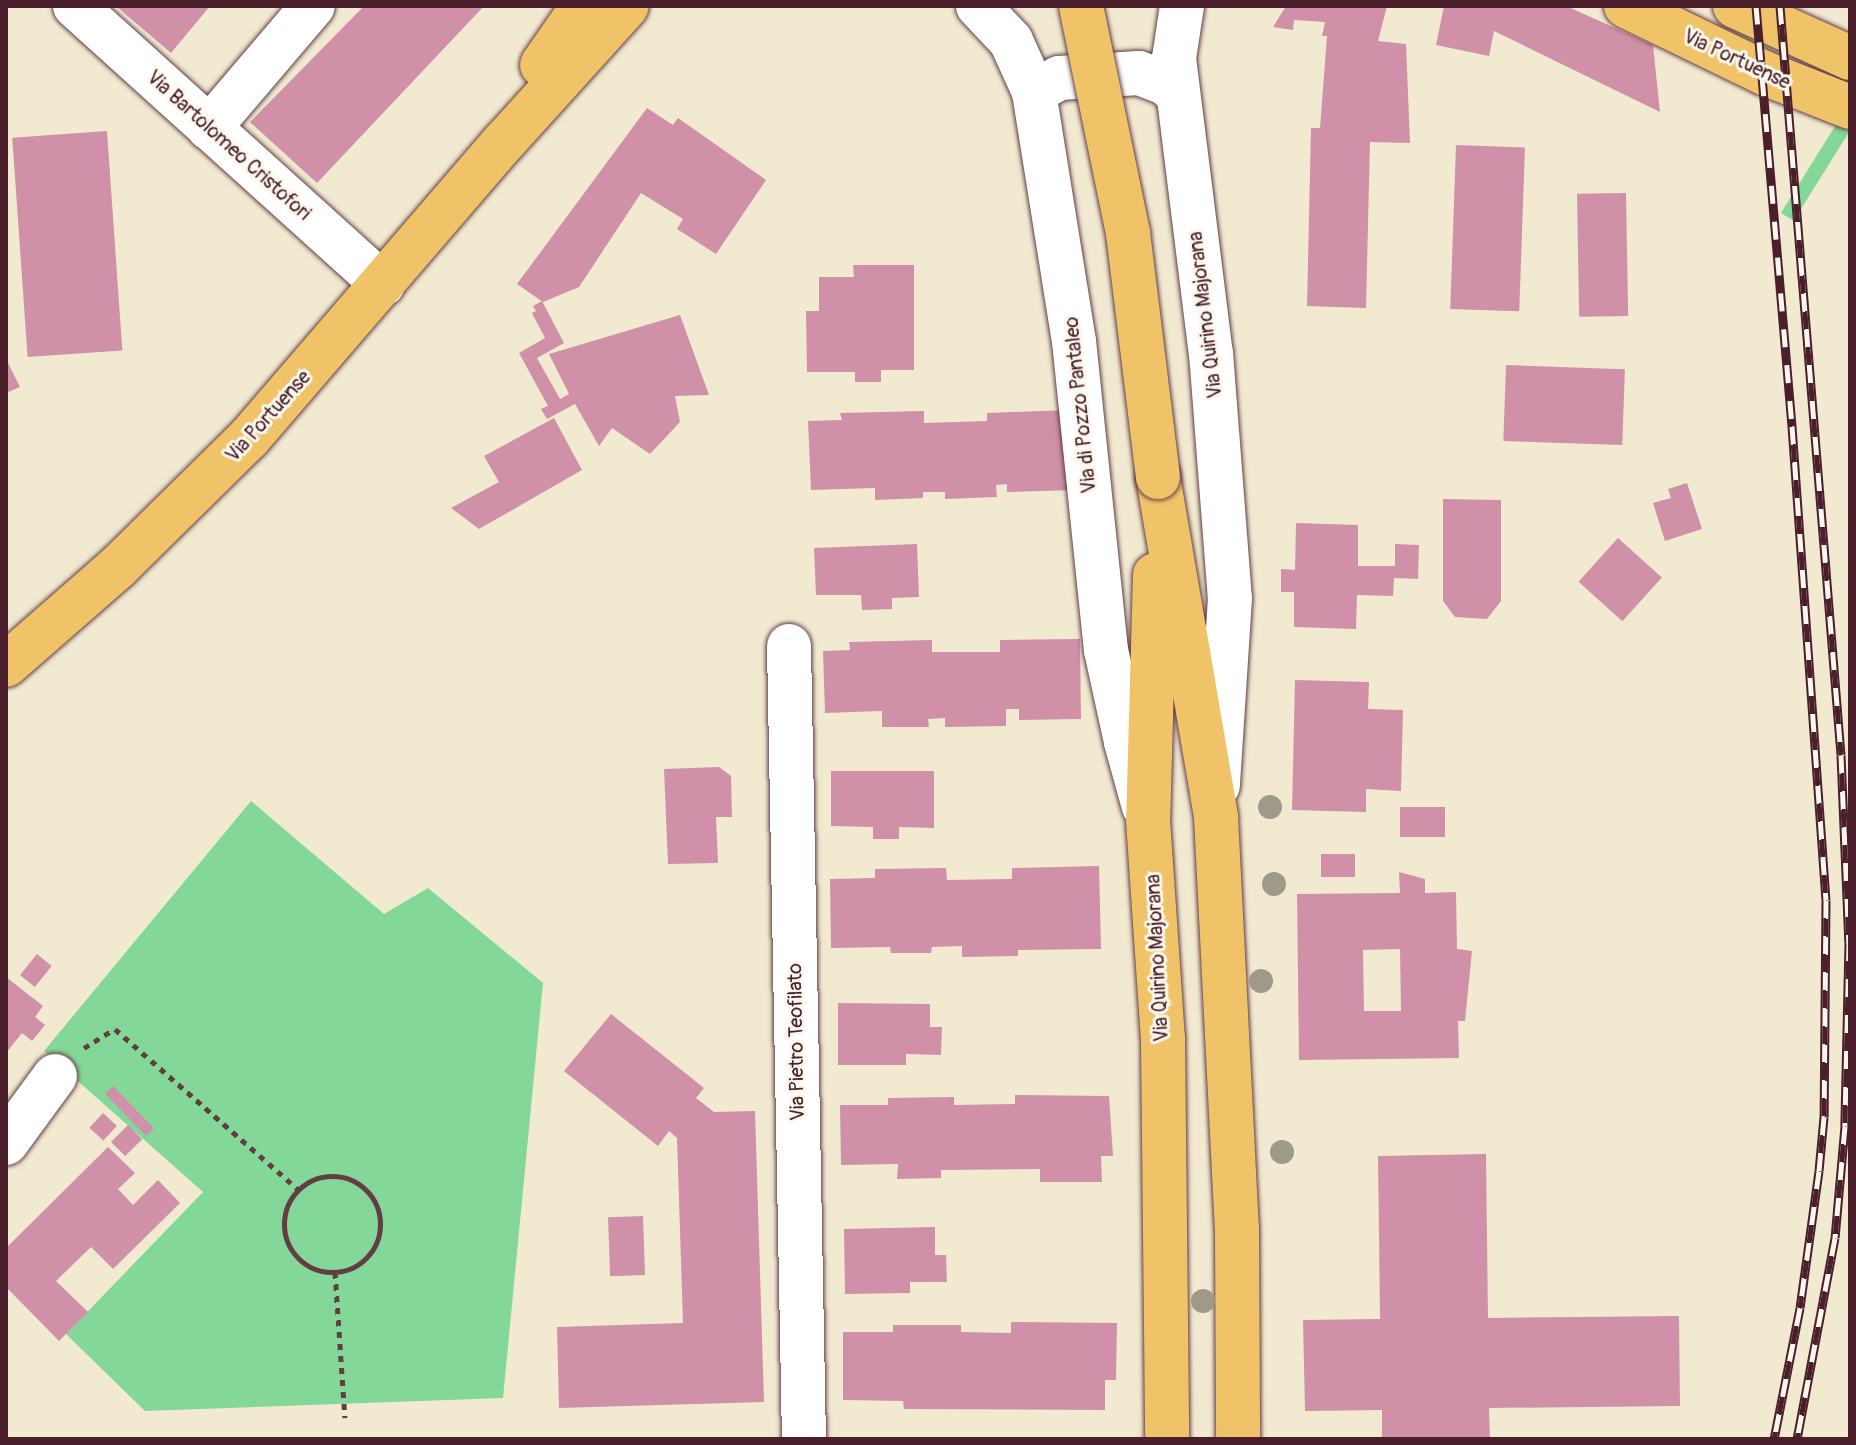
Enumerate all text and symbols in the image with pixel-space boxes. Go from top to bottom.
street label: Via Portuense [1680,24,1794,94]
street label: Via Bartolomeo Cristofori [142,65,316,225]
street label: Via Quirino Majorana [1183,230,1227,400]
street label: Via di Pozzo Pantaleo [1059,316,1101,494]
street label: Via Portuense [220,365,316,467]
street label: Via Quirino Majorana [1141,874,1173,1042]
street label: Via Pietro Teofilato [783,963,809,1121]

